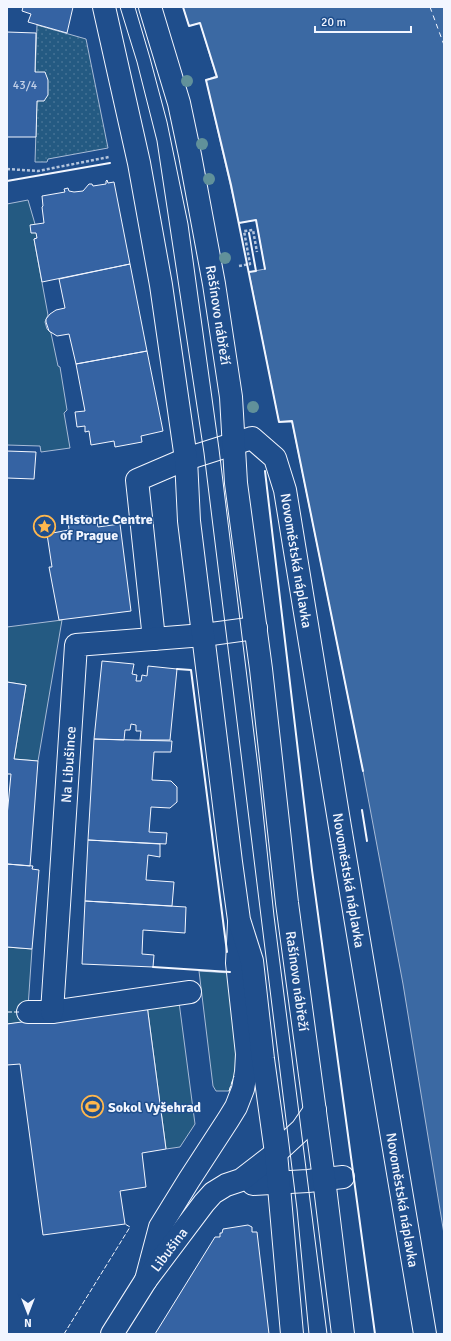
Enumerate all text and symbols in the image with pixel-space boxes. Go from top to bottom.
scale bar [315,8,411,34]
text: 20 m [321,15,346,30]
house number: 43/4 [13,78,38,93]
street label: Rašínovo nábřeží [202,264,234,366]
street label: Novoměstská náplavka [277,492,315,629]
place label: Historic Centre of Prague [60,511,153,544]
place icon: Historic Centre of Prague [32,514,58,540]
street label: Na Libušince [58,726,80,803]
street label: Novoměstská náplavka [329,812,368,949]
street label: Rašínovo nábřeží [282,930,312,1032]
sports icon: Sokol Vyšehrad [80,1094,106,1120]
place label: Sokol Vyšehrad [108,1099,202,1116]
street label: Novoměstská náplavka [382,1131,422,1269]
street label: Libušina [147,1224,191,1275]
north arrow [8,1293,48,1333]
text: N [24,1316,32,1329]

